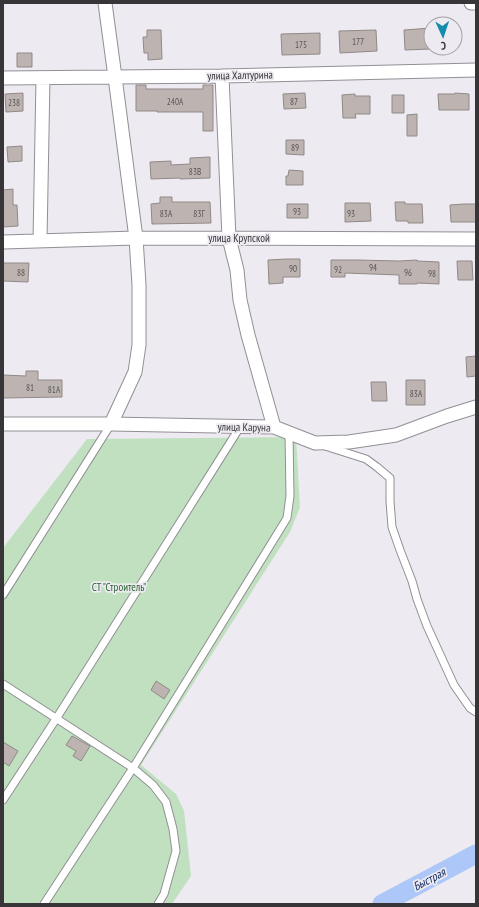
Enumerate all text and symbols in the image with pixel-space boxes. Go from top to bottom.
north arrow [423,16,463,56]
house number: 177 [352,36,364,47]
house number: 175 [295,39,307,50]
text: С [441,39,446,53]
street label: улица Халтурина [207,67,273,83]
house number: 240А [167,96,184,107]
house number: 87 [290,96,298,107]
house number: 238 [8,97,20,108]
house number: 89 [291,142,299,153]
house number: 83В [189,166,201,177]
house number: 93 [293,206,301,217]
house number: 83А [160,208,173,219]
house number: 83Г [193,208,205,219]
house number: 93 [347,208,355,219]
street label: улица Крупской [208,231,270,245]
house number: 94 [369,262,377,273]
house number: 90 [289,263,297,274]
house number: 92 [334,264,342,275]
house number: 88 [17,267,25,278]
house number: 96 [404,267,412,278]
house number: 98 [428,268,436,279]
house number: 81 [26,382,34,393]
house number: 81А [48,384,61,395]
house number: 83А [410,388,423,399]
street label: улица Каруна [218,420,270,434]
park label: СТ "Строитель" [92,580,146,594]
water label: Быстрая [410,864,449,894]

